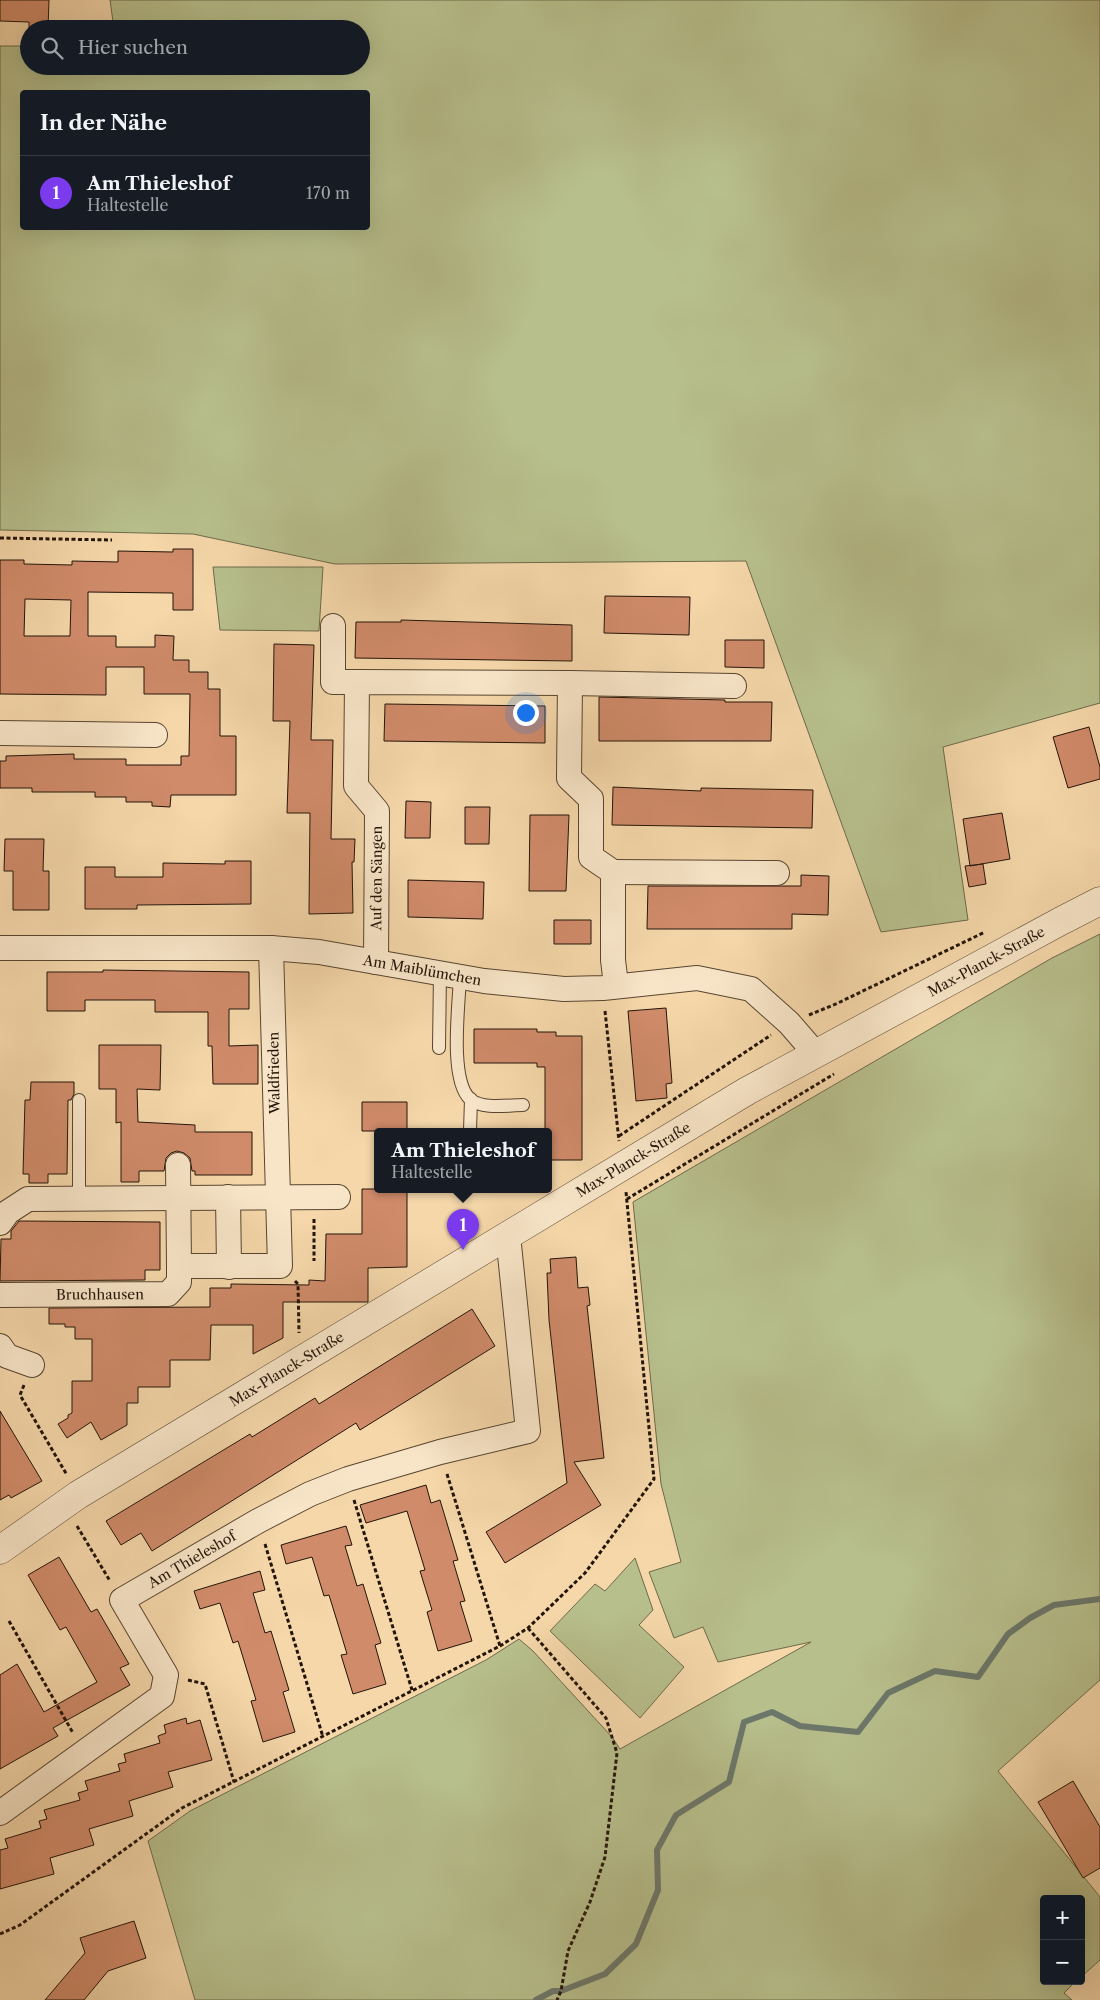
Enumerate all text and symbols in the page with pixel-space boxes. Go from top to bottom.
search box [20,20,370,75]
icon: search [38,34,66,62]
text: Hier suchen [78,36,188,59]
text: In der Nähe [40,110,167,135]
text: Am Thieleshof [87,172,231,195]
text: 1 [52,183,60,203]
text: 170 m [306,183,350,203]
text: Haltestelle [87,195,168,215]
your location [513,700,539,726]
street label: Auf den Sängen [367,825,386,931]
street label: Max-Planck-Straße [925,922,1048,1000]
street label: Am Maiblümchen [361,951,483,989]
street label: Waldfrieden [264,1031,284,1115]
street label: Max-Planck-Straße [573,1118,694,1201]
popup [374,1128,552,1193]
text: Am Thieleshof [391,1139,535,1162]
text: Haltestelle [391,1162,473,1182]
pin: 1 [447,1209,479,1250]
street label: Bruchhausen [56,1285,144,1304]
street label: Max-Planck-Straße [226,1328,347,1411]
street label: Am Thieleshof [144,1526,241,1592]
map controls [1040,1895,1085,1985]
button: + [1040,1895,1085,1940]
button: − [1040,1940,1085,1985]

